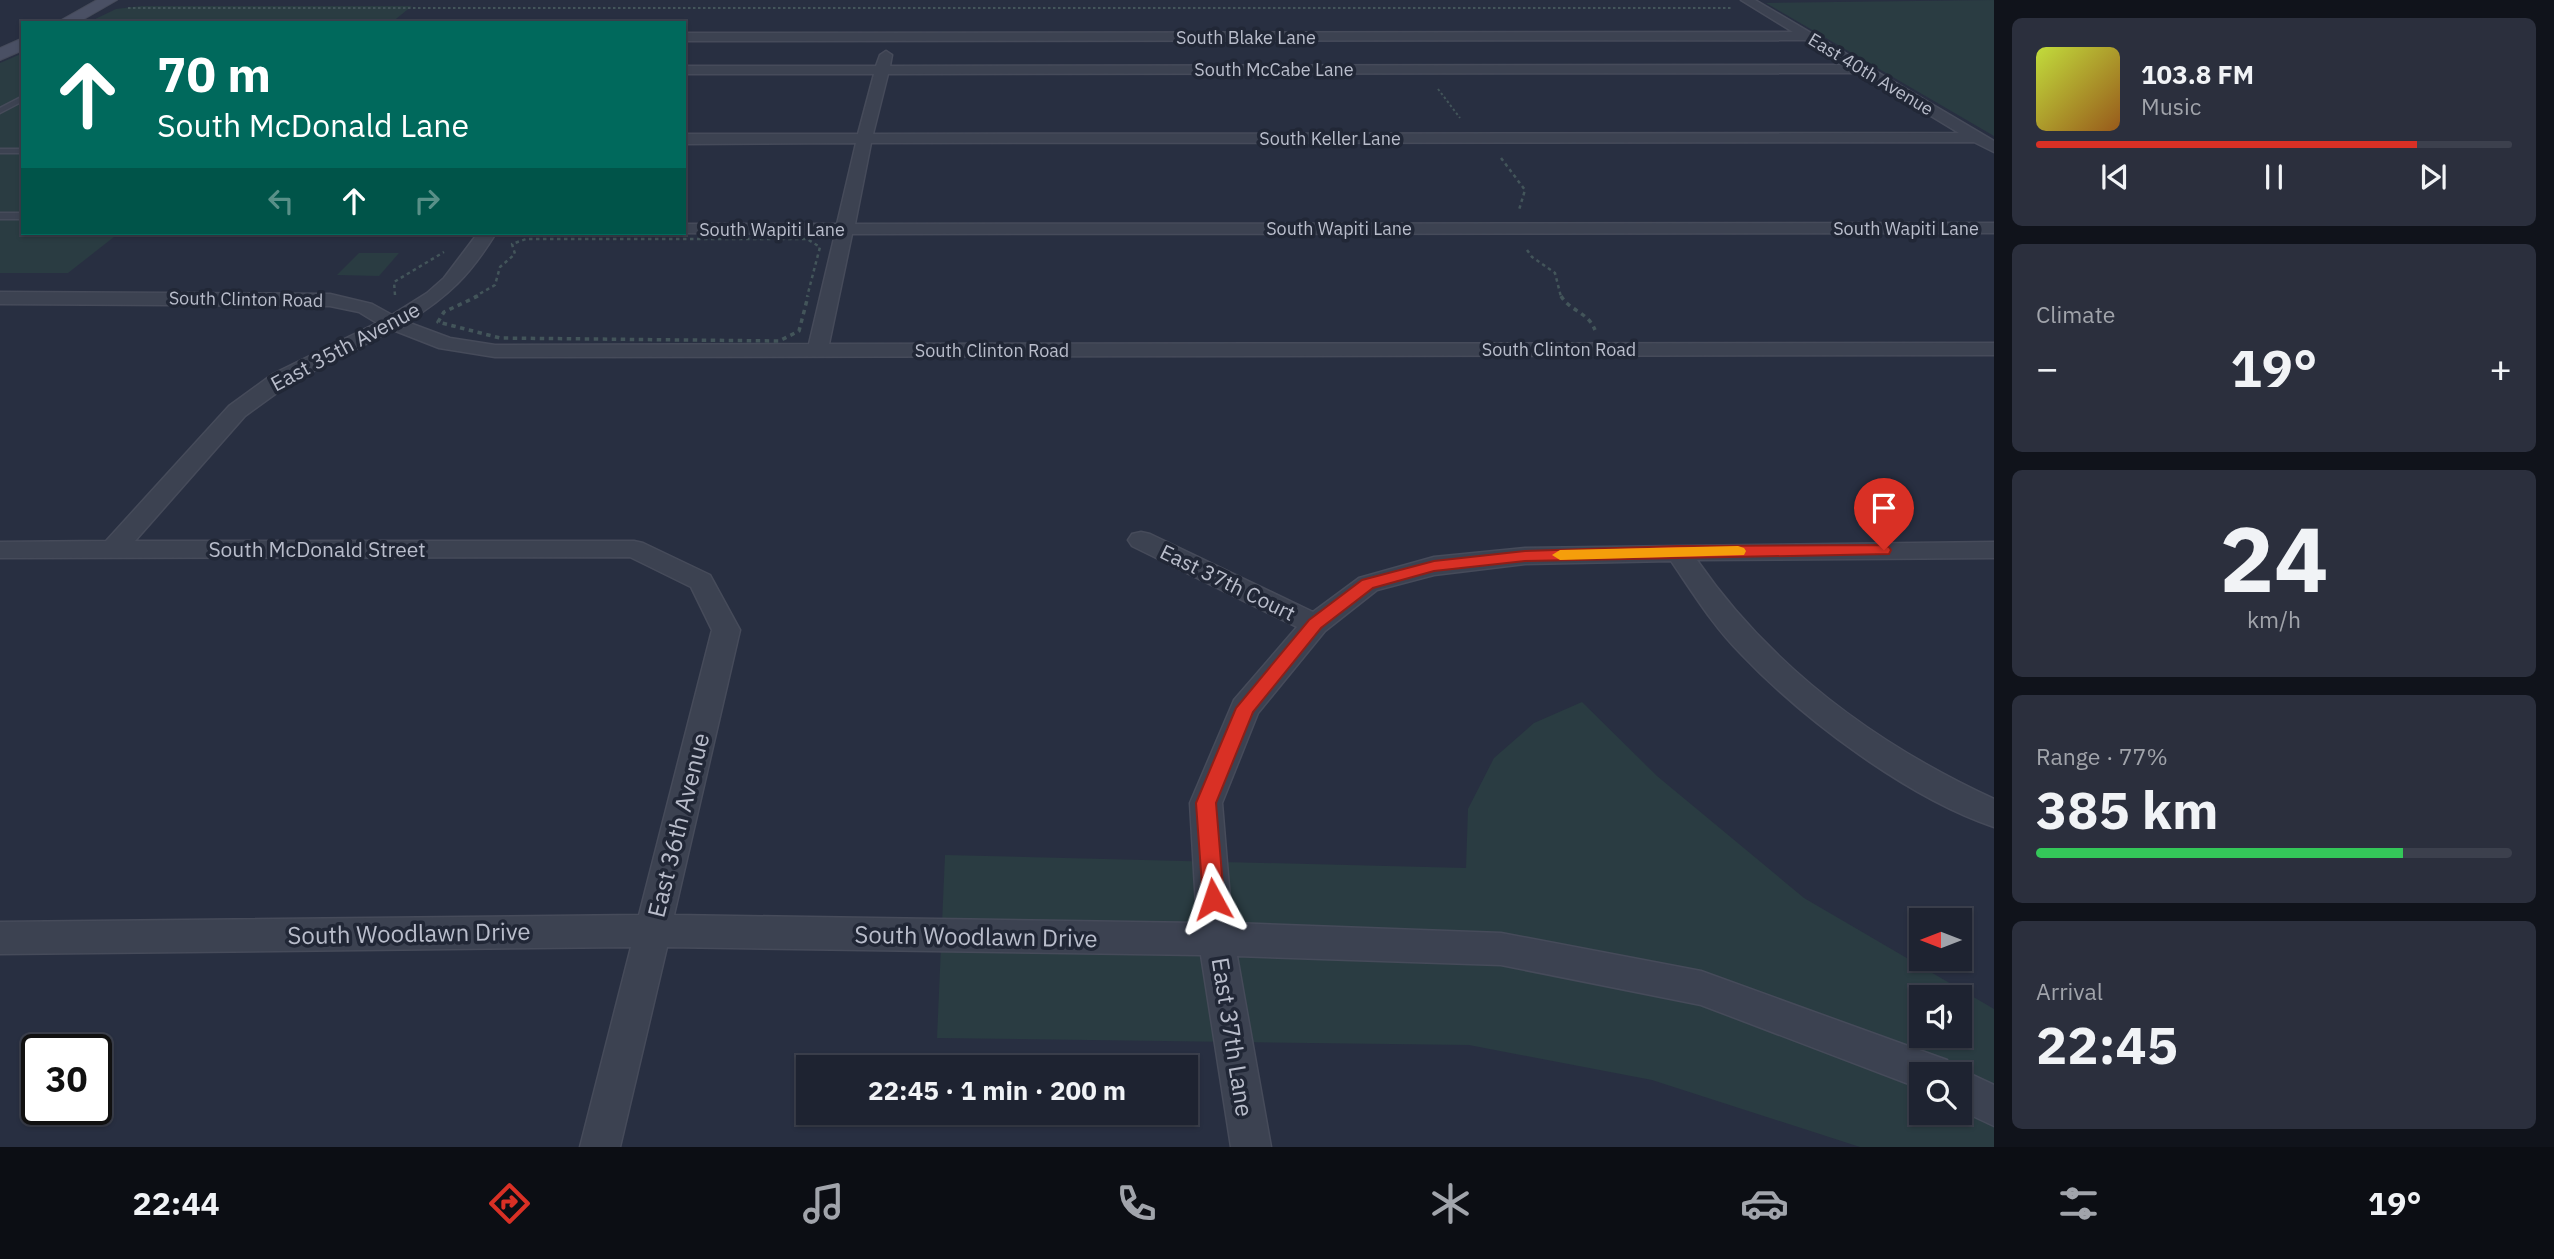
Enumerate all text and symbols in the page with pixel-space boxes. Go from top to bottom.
street label: South Blake Lane [1176,26,1316,49]
street label: East 40th Avenue [1804,28,1938,120]
text: 70 m [157,42,271,105]
icon: ahead [42,49,133,140]
text: 103.8 FM [2141,57,2254,91]
street label: South McCabe Lane [1194,58,1354,81]
text: Music [2141,91,2201,121]
text: South McDonald Lane [157,104,469,146]
street label: South Keller Lane [1259,127,1401,150]
icon: previous [2096,158,2134,196]
icon: pause [2255,158,2293,196]
icon: next [2414,158,2452,196]
icon: left [262,182,300,220]
icon: ahead [335,182,373,220]
icon: right [408,182,446,220]
street label: South Wapiti Lane [1266,217,1412,240]
street label: South Wapiti Lane [1833,217,1979,240]
street label: South Wapiti Lane [699,218,845,241]
street label: South Clinton Road [169,286,323,312]
street label: East 35th Avenue [265,295,425,397]
text: Climate [2036,299,2115,329]
text: 19° [2231,334,2317,401]
street label: South Clinton Road [1482,338,1636,361]
street label: South Clinton Road [915,339,1069,362]
text: − [2036,343,2059,392]
text: + [2489,343,2512,392]
pin [1854,478,1914,550]
icon: arrive [1865,489,1903,527]
text: 24 [2219,499,2329,617]
street label: South McDonald Street [208,535,426,563]
street label: East 37th Court [1156,537,1300,627]
text: km/h [2247,604,2301,634]
street label: East 36th Avenue [640,729,716,921]
text: Range · 77% [2036,741,2168,771]
text: 385 km [2036,776,2218,843]
position arrow [1176,862,1250,936]
north arrow [1909,908,1972,971]
map controls [1909,908,1972,1125]
street label: South Woodlawn Drive [287,915,531,951]
street label: South Woodlawn Drive [854,918,1098,954]
street label: East 37th Lane [1205,955,1261,1119]
text: Arrival [2036,976,2103,1006]
button: sound [1909,985,1972,1048]
text: 22:45 [2036,1011,2178,1078]
speed limit sign: 30 [21,1034,112,1125]
button: search [1909,1062,1972,1125]
text: 22:45 · 1 min · 200 m [868,1073,1126,1107]
icon: directions [485,1179,534,1228]
icon: music [799,1179,848,1228]
icon: phone [1112,1179,1161,1228]
icon: climate [1426,1179,1475,1228]
icon: car [1740,1179,1789,1228]
icon: filters [2054,1179,2103,1228]
text: 22:44 [132,1182,220,1224]
text: 19° [2368,1182,2422,1224]

